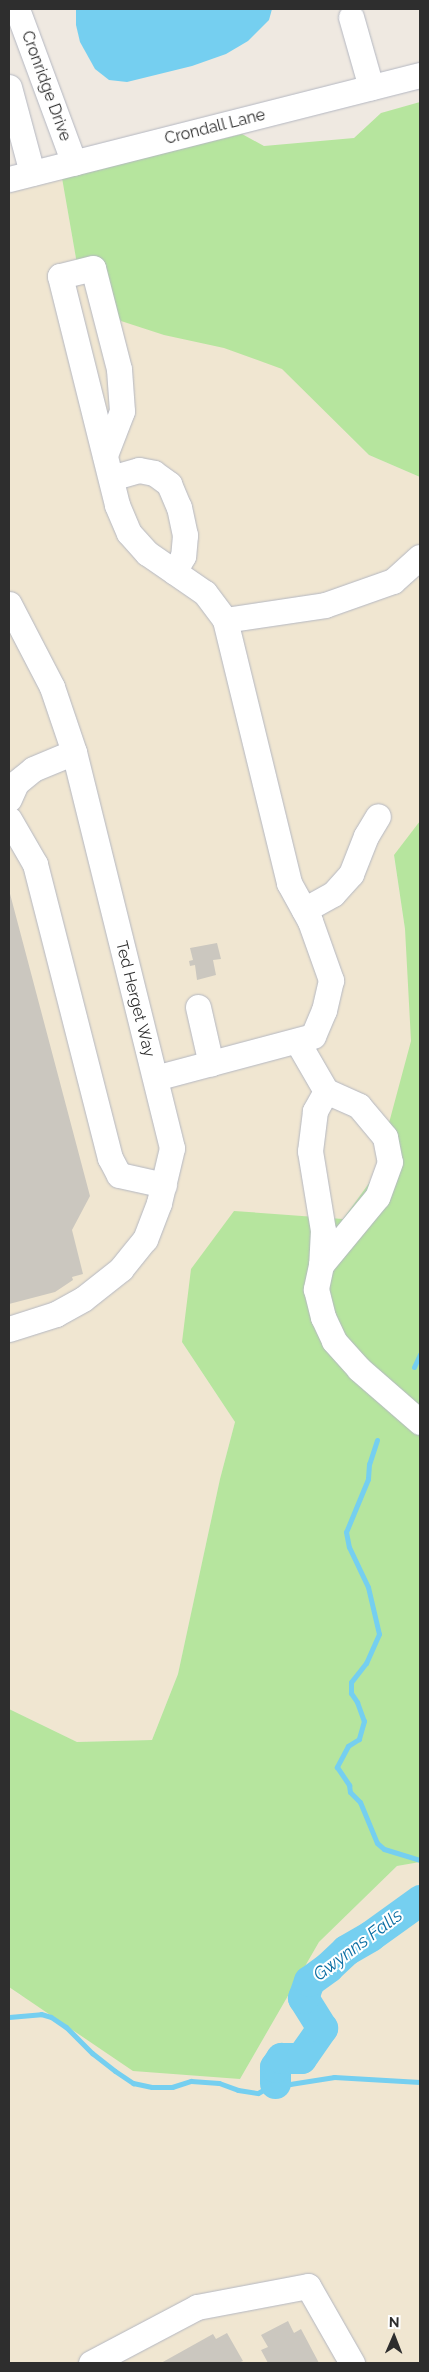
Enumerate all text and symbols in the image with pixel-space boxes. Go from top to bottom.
street label: Cronridge Drive [17,28,75,144]
street label: Crondall Lane [163,105,267,149]
street label: Ted Herget Way [111,939,159,1059]
water label: Gwynns Falls [309,1904,407,1986]
north arrow [369,2312,419,2362]
text: N [389,2314,400,2330]

